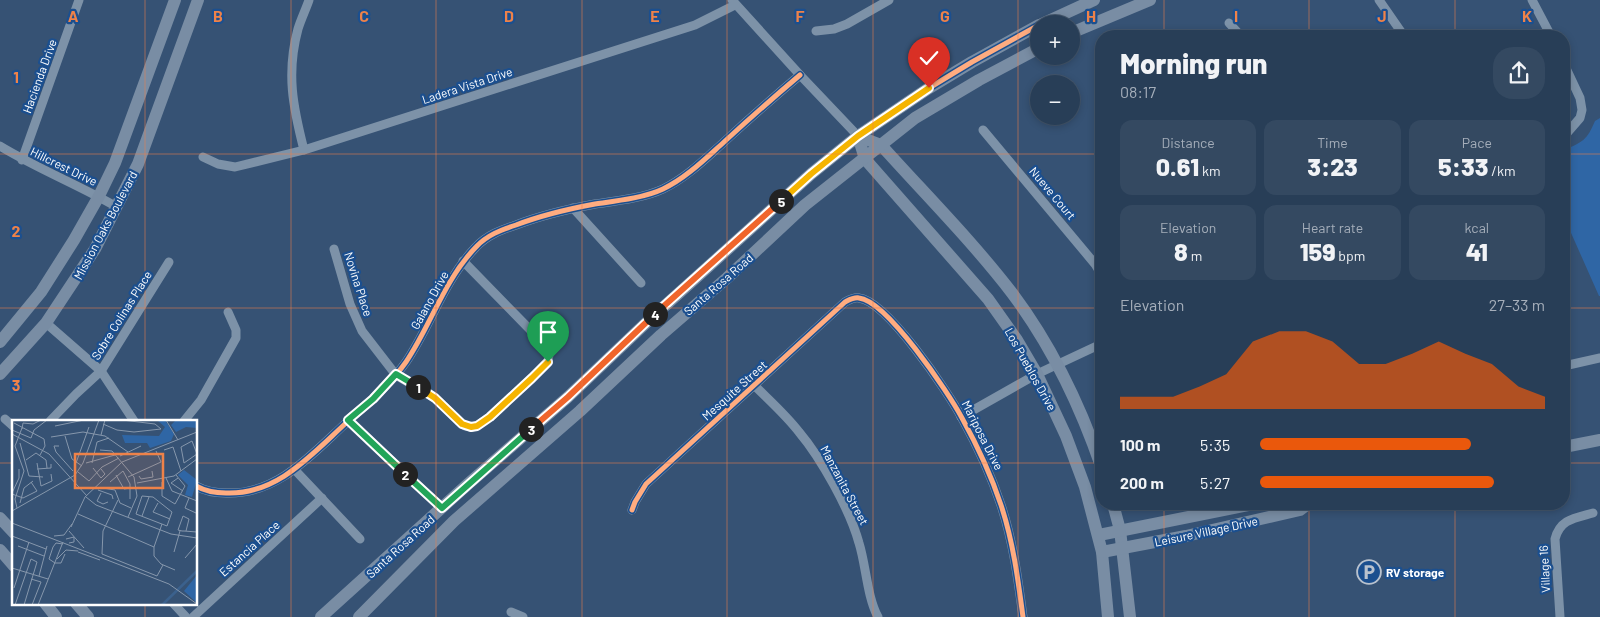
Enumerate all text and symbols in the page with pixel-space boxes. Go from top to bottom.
text: A [68,6,79,25]
text: B [213,6,223,25]
text: C [359,6,369,25]
text: D [504,6,514,25]
text: E [650,6,660,25]
text: F [796,6,805,25]
text: G [940,6,950,25]
text: H [1086,6,1096,25]
text: I [1234,6,1238,25]
text: J [1377,6,1387,25]
text: K [1522,6,1532,25]
map controls [1030,15,1080,125]
button: + [1030,15,1080,65]
street label: Hacienda Drive [19,37,59,115]
pin [908,37,950,88]
icon: check [915,44,943,72]
text: Morning run [1120,46,1268,80]
button: share [1493,47,1545,99]
street label: Ladera Vista Drive [420,64,514,106]
text: 1 [13,67,19,86]
button: − [1030,75,1080,125]
text: 08:17 [1120,82,1156,101]
text: Distance [1161,134,1215,151]
text: Time [1317,134,1348,151]
text: Pace [1462,134,1492,151]
street label: Hillcrest Drive [28,144,100,188]
text: 0.61 [1156,151,1199,181]
text: 3:23 [1307,151,1358,181]
text: 5:33 [1438,151,1489,181]
text: km [1199,162,1221,179]
text: /km [1489,162,1516,179]
street label: Nueve Court [1027,164,1079,222]
street label: Mission Oaks Boulevard [70,168,140,282]
pin: 5 [768,188,794,214]
text: 5 [778,193,785,210]
text: Elevation [1160,219,1216,236]
text: Heart rate [1302,219,1363,236]
text: kcal [1465,219,1489,236]
text: 2 [12,221,21,240]
text: 8 [1174,236,1188,266]
text: 159 [1300,236,1336,266]
text: 41 [1466,236,1488,266]
text: m [1188,247,1202,264]
text: bpm [1336,247,1365,264]
street label: Novina Place [342,250,376,318]
street label: Santa Rosa Road [681,250,755,318]
street label: Sobre Colinas Place [88,268,154,362]
street label: Galano Drive [407,268,451,332]
text: Elevation [1120,295,1184,314]
text: 27–33 m [1489,295,1545,314]
pin: 4 [642,302,668,326]
text: 4 [651,306,660,323]
pin [527,311,569,362]
icon: arrive [534,318,562,346]
street label: Los Pueblos Drive [1003,325,1059,413]
street label: Mesquite Street [699,357,769,423]
pin: 1 [406,374,430,400]
text: 3 [12,375,20,394]
text: 1 [416,379,421,396]
street label: Mariposa Drive [959,398,1007,472]
pin: 3 [518,416,544,442]
inset map [12,420,198,604]
text: 3 [528,421,535,438]
text: 100 m [1120,435,1160,454]
text: 5:35 [1200,435,1230,454]
street label: Manzanita Street [818,443,872,527]
pin: 2 [392,462,418,486]
text: 2 [402,466,409,483]
text: 200 m [1120,473,1164,492]
text: 5:27 [1200,473,1230,492]
street label: Santa Rosa Road [363,512,437,580]
street label: Leisure Village Drive [1153,513,1259,549]
street label: Estancia Place [216,517,282,579]
street label: Village 16 [1536,545,1552,593]
parking icon: RV storage [1356,559,1382,585]
place label: RV storage [1386,565,1445,579]

